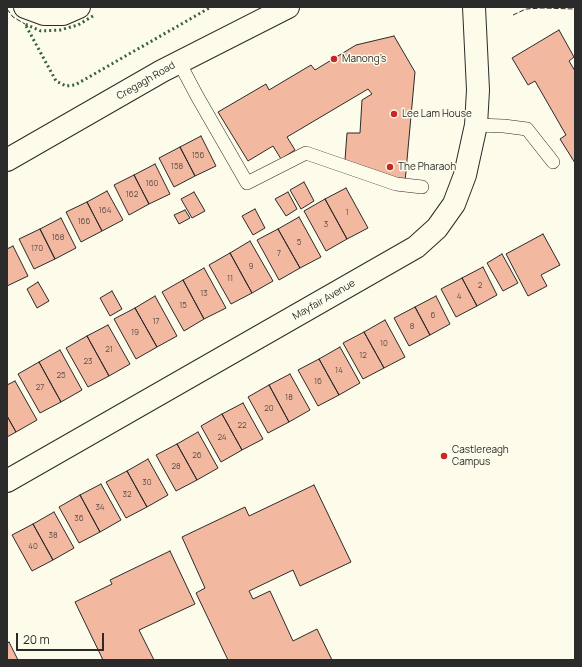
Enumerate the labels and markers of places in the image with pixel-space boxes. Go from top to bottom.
place label: Manong’s [342,53,386,65]
marker: Manong’s [329,54,339,64]
place label: Lee Lam House [402,108,472,120]
marker: Lee Lam House [389,109,399,119]
place label: The Pharaoh [398,161,456,173]
marker: The Pharaoh [385,162,395,172]
place label: Castlereagh Campus [452,444,509,468]
marker: Castlereagh Campus [439,451,449,461]

